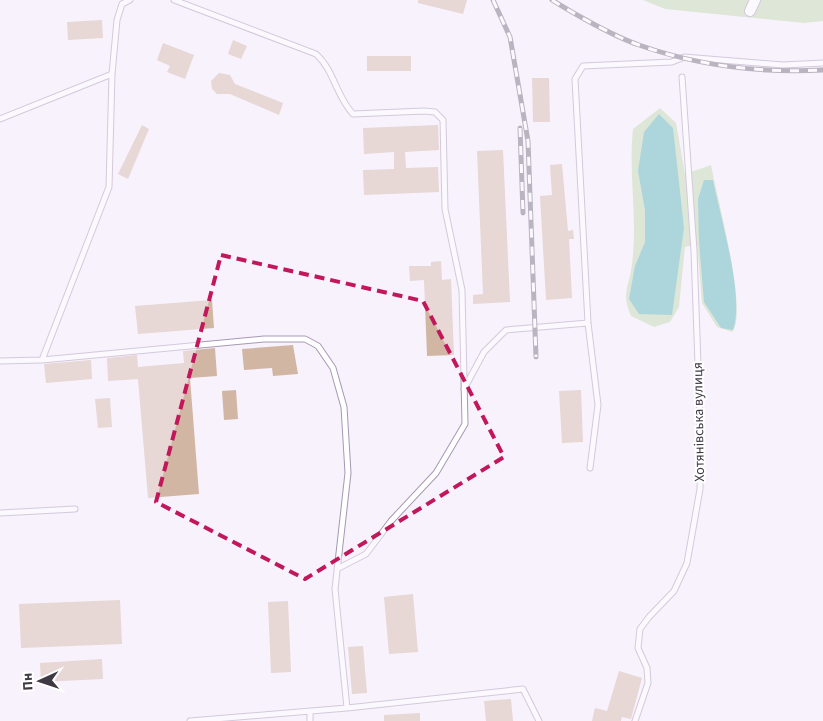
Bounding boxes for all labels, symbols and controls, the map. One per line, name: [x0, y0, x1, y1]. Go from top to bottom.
street label: Хотянівська вулиця: [688, 362, 710, 482]
north arrow: [15, 656, 65, 706]
text: Пн: [18, 672, 38, 691]

